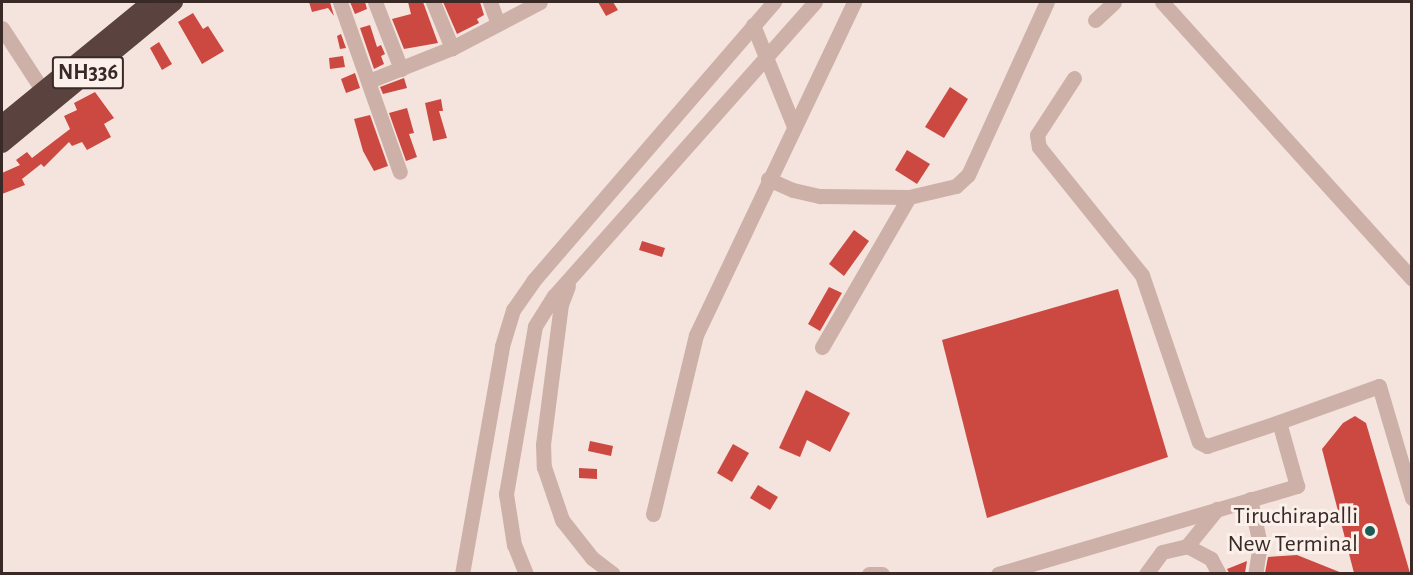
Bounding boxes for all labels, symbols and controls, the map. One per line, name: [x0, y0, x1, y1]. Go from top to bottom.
road number: NH336: [50, 54, 125, 92]
place label: Tiruchirapalli New Terminal: [1227, 503, 1358, 559]
marker: Tiruchirapalli New Terminal: [1363, 524, 1377, 538]

